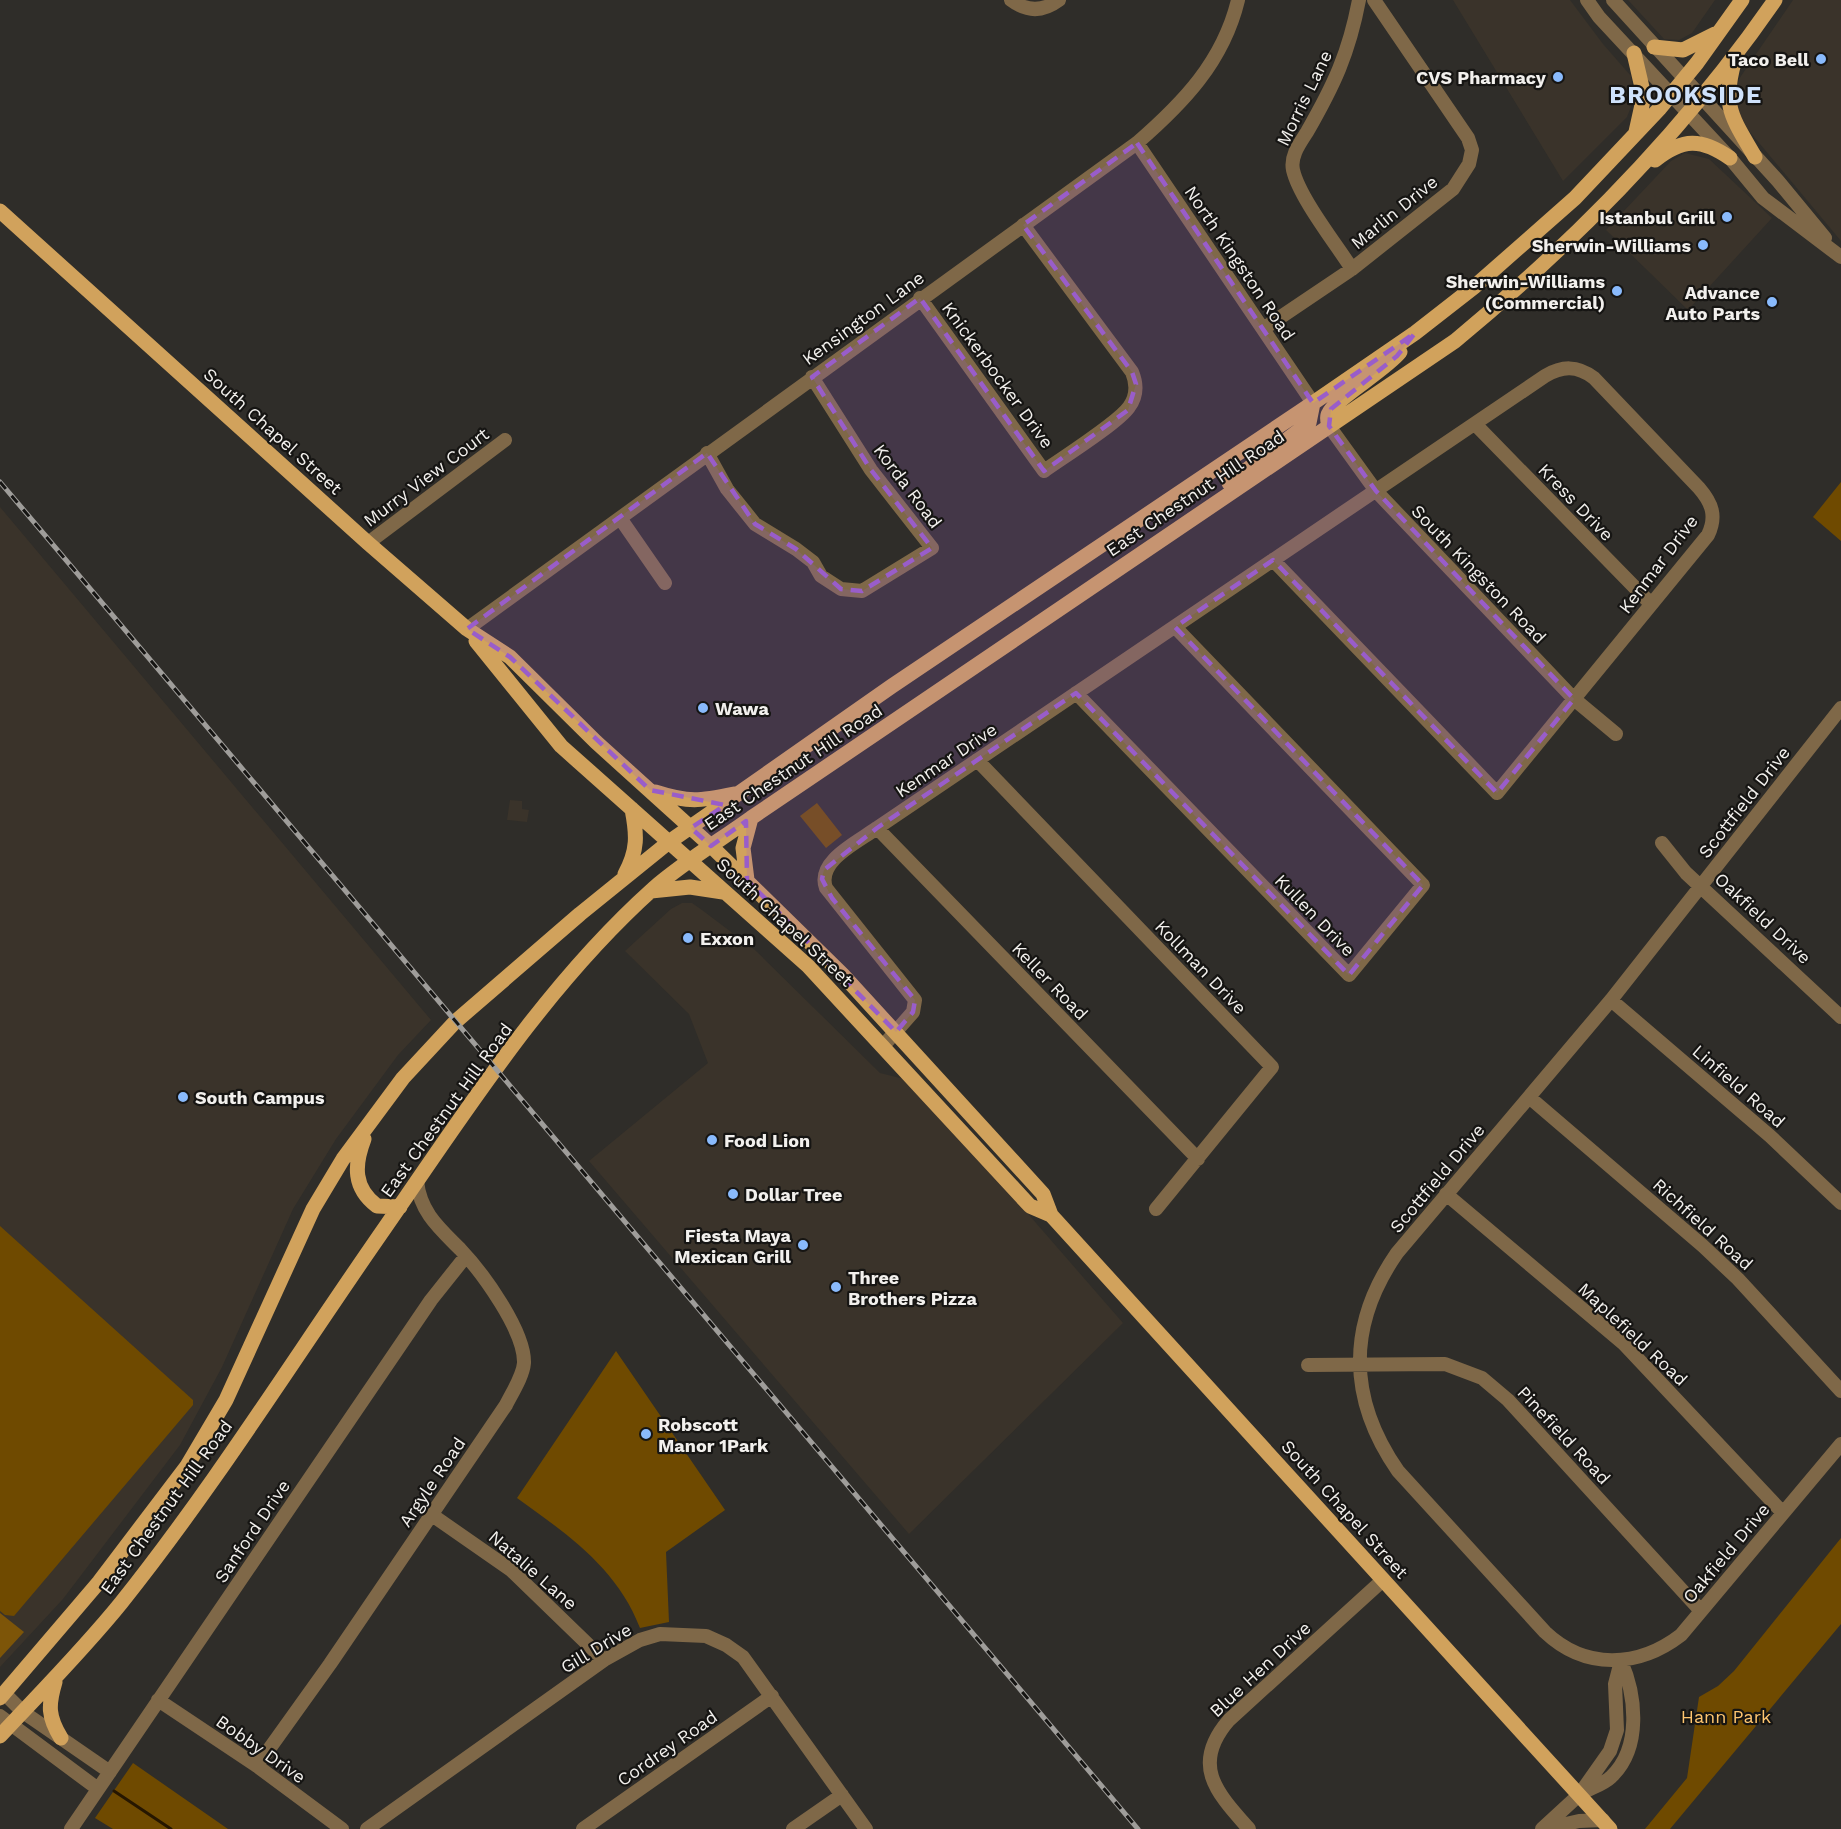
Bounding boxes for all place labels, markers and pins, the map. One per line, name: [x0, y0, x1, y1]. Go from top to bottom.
place label: Taco Bell: [1728, 49, 1809, 70]
marker: Taco Bell: [1814, 52, 1828, 66]
place label: CVS Pharmacy: [1416, 67, 1547, 88]
marker: CVS Pharmacy: [1551, 70, 1565, 84]
place label: Istanbul Grill: [1599, 207, 1715, 228]
marker: Istanbul Grill: [1720, 210, 1734, 224]
place label: Sherwin-Williams: [1532, 235, 1691, 256]
marker: Sherwin-Williams: [1696, 238, 1710, 252]
place label: Sherwin-Williams (Commercial): [1446, 271, 1605, 313]
place label: Advance Auto Parts: [1666, 282, 1760, 324]
marker: Sherwin-Williams (Commercial): [1610, 284, 1624, 298]
marker: Advance Auto Parts: [1765, 295, 1779, 309]
place label: Wawa: [715, 698, 769, 719]
marker: Wawa: [696, 701, 710, 715]
place label: Exxon: [700, 928, 754, 949]
marker: Exxon: [681, 931, 695, 945]
place label: South Campus: [195, 1087, 325, 1108]
marker: South Campus: [176, 1090, 190, 1104]
place label: Food Lion: [724, 1130, 810, 1151]
marker: Food Lion: [705, 1133, 719, 1147]
place label: Dollar Tree: [745, 1184, 842, 1205]
marker: Dollar Tree: [726, 1187, 740, 1201]
place label: Fiesta Maya Mexican Grill: [674, 1225, 792, 1267]
marker: Fiesta Maya Mexican Grill: [796, 1238, 810, 1252]
place label: Three Brothers Pizza: [848, 1267, 977, 1309]
marker: Three Brothers Pizza: [829, 1280, 843, 1294]
place label: Robscott Manor 1Park: [658, 1414, 769, 1456]
marker: Robscott Manor 1Park: [639, 1427, 653, 1441]

